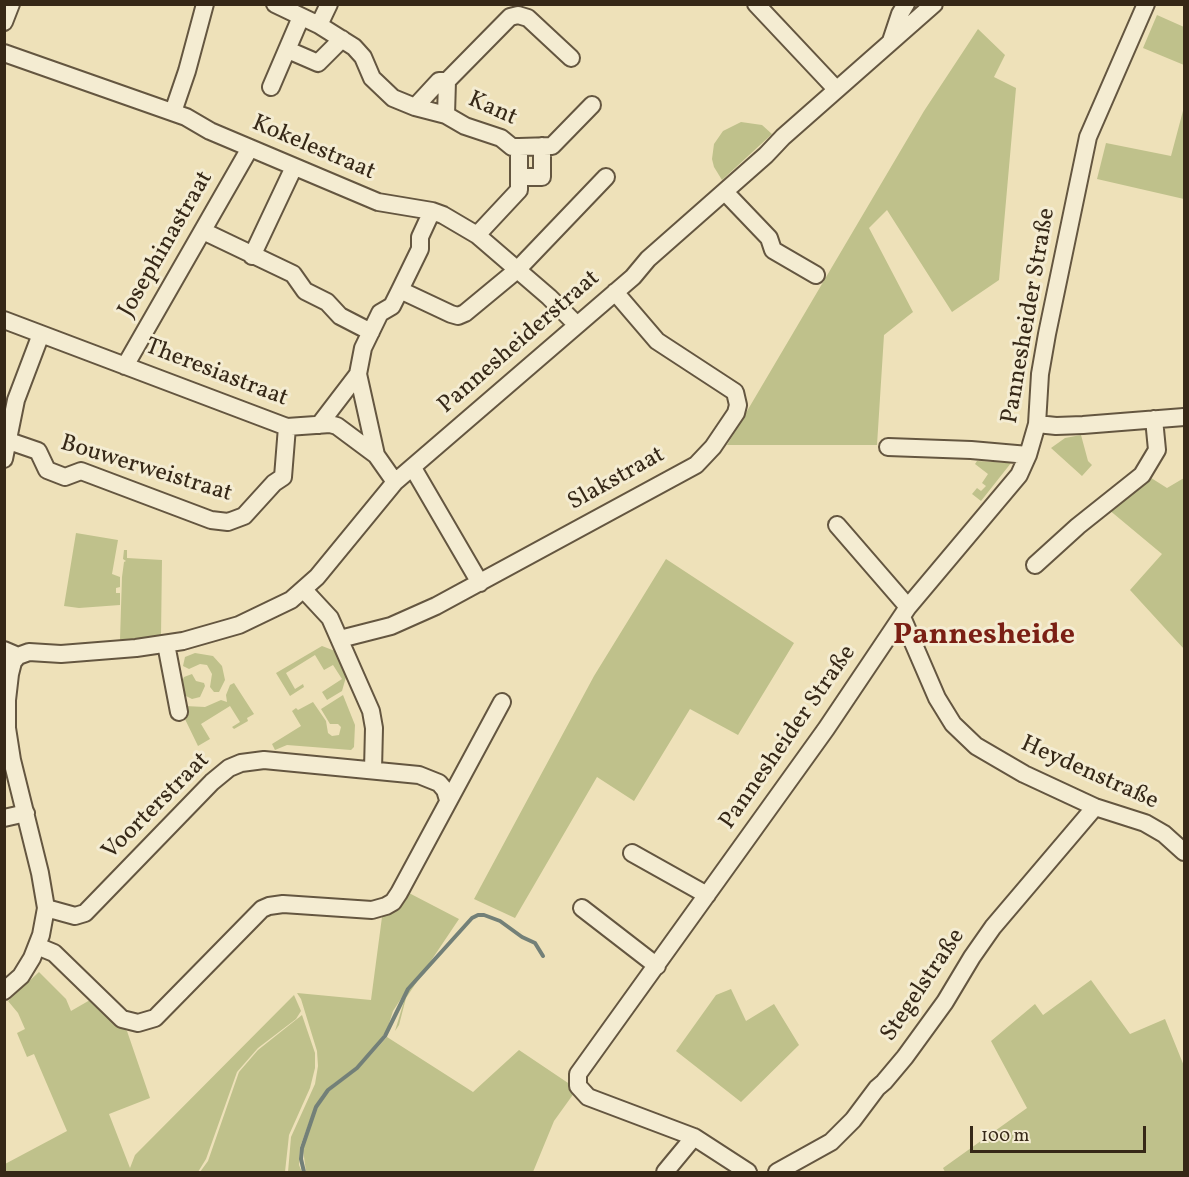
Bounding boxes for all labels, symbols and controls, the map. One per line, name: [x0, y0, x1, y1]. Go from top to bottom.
street label: Kant: [463, 86, 521, 134]
street label: Kokelestraat: [247, 110, 379, 188]
street label: Josephinastraat: [113, 167, 221, 323]
street label: Pannesheider Straße: [997, 206, 1063, 426]
street label: Pannesheiderstraat: [433, 265, 607, 421]
street label: Theresiastraat: [140, 334, 292, 414]
street label: Bouwerweistraat: [57, 430, 235, 510]
street label: Slakstraat: [564, 442, 670, 518]
district label: Pannesheide: [893, 619, 1075, 655]
street label: Pannesheider Straße: [715, 640, 863, 836]
street label: Heydenstraße: [1016, 731, 1162, 817]
street label: Voorterstraat: [97, 747, 217, 867]
street label: Stegelstraße: [876, 924, 972, 1048]
scale bar: [973, 1114, 1148, 1152]
text: 100 m: [981, 1124, 1030, 1149]

